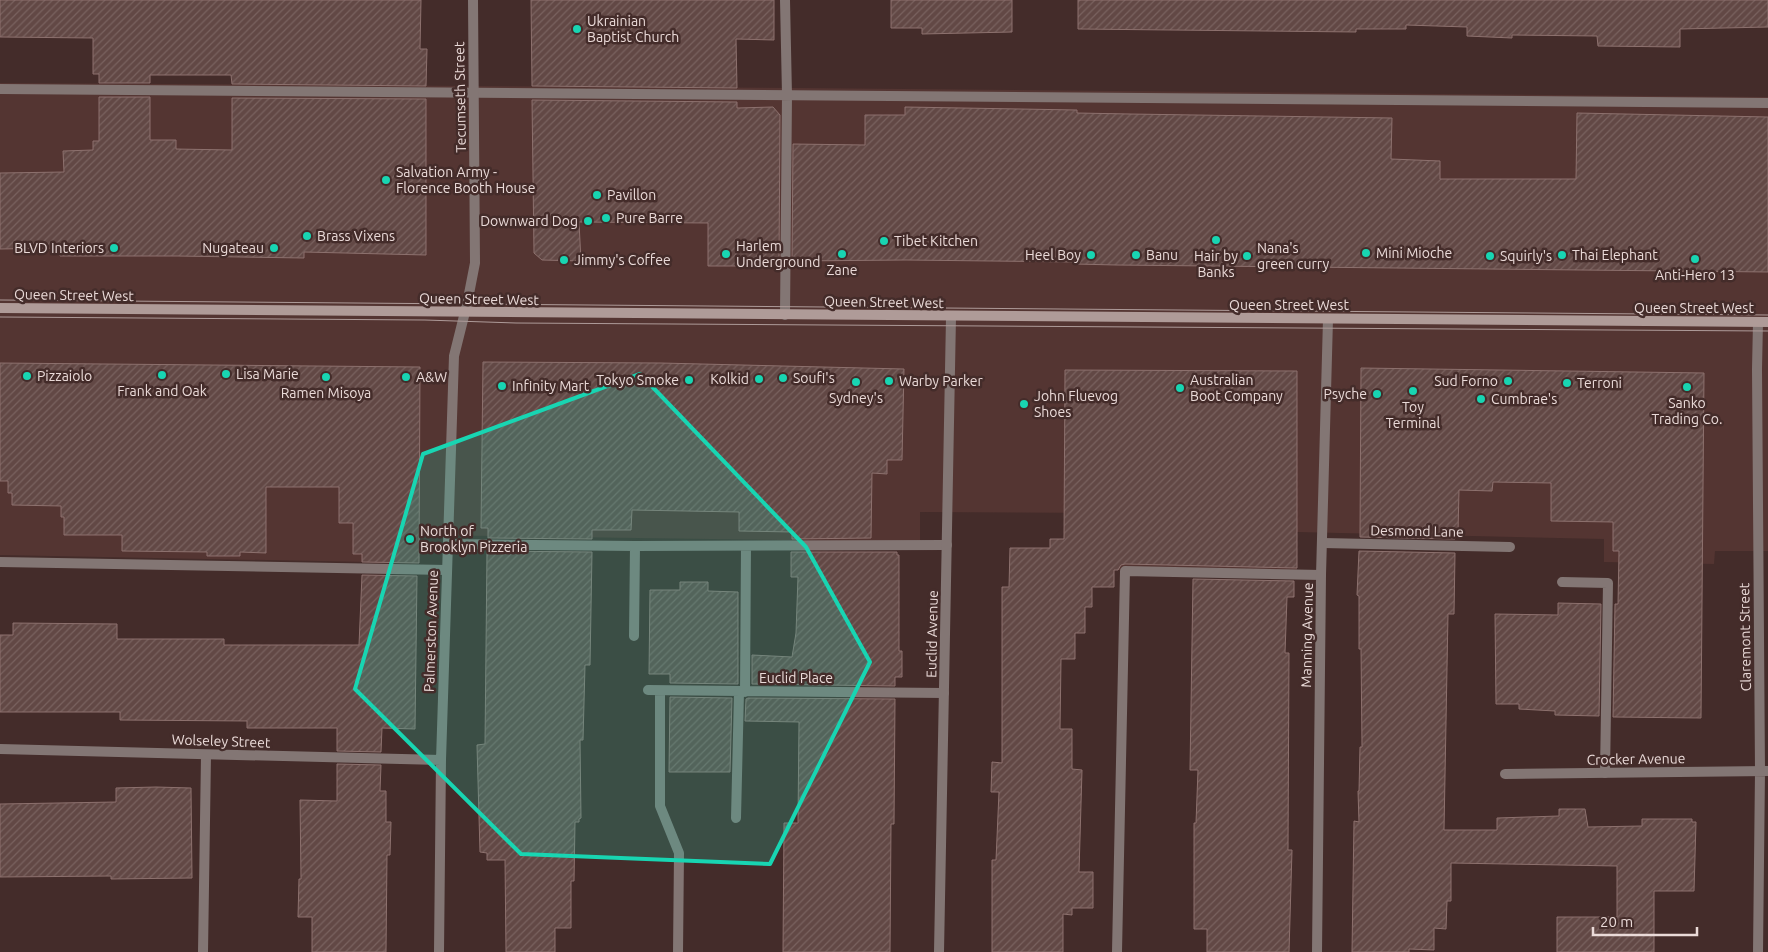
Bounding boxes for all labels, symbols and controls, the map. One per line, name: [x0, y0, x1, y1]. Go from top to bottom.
place label: Ukrainian Baptist Church: [587, 13, 679, 45]
marker: Ukrainian Baptist Church: [571, 23, 583, 35]
street label: Tecumseth Street: [451, 41, 469, 153]
place label: Salvation Army - Florence Booth House: [396, 164, 535, 196]
marker: Salvation Army - Florence Booth House: [380, 174, 392, 186]
place label: Pavillon: [607, 187, 656, 203]
marker: Pavillon: [591, 189, 603, 201]
place label: Pure Barre: [616, 210, 683, 226]
marker: Pure Barre: [600, 212, 612, 224]
place label: Downward Dog: [480, 213, 578, 229]
marker: Downward Dog: [582, 215, 594, 227]
place label: Brass Vixens: [317, 228, 395, 244]
marker: Brass Vixens: [301, 230, 313, 242]
place label: Tibet Kitchen: [894, 233, 978, 249]
marker: Hair by Banks: [1210, 234, 1222, 246]
marker: Tibet Kitchen: [878, 235, 890, 247]
place label: Harlem Underground: [736, 238, 820, 270]
place label: BLVD Interiors: [14, 240, 104, 256]
place label: Nugateau: [202, 240, 264, 256]
place label: Nana's green curry: [1257, 240, 1329, 272]
marker: BLVD Interiors: [108, 242, 120, 254]
marker: Nugateau: [268, 242, 280, 254]
place label: Mini Mioche: [1376, 245, 1452, 261]
place label: Heel Boy: [1025, 247, 1081, 263]
place label: Banu: [1146, 247, 1178, 263]
marker: Mini Mioche: [1360, 247, 1372, 259]
place label: Thai Elephant: [1572, 247, 1658, 263]
marker: Harlem Underground: [720, 248, 732, 260]
marker: Zane: [836, 248, 848, 260]
place label: Hair by Banks: [1194, 248, 1238, 280]
place label: Squirly's: [1500, 248, 1552, 264]
marker: Heel Boy: [1085, 249, 1097, 261]
marker: Banu: [1130, 249, 1142, 261]
marker: Thai Elephant: [1556, 249, 1568, 261]
marker: Nana's green curry: [1241, 250, 1253, 262]
marker: Squirly's: [1484, 250, 1496, 262]
place label: Jimmy's Coffee: [574, 252, 671, 268]
marker: Anti-Hero 13: [1689, 253, 1701, 265]
marker: Jimmy's Coffee: [558, 254, 570, 266]
place label: Zane: [827, 262, 857, 278]
place label: Anti-Hero 13: [1655, 267, 1735, 283]
street label: Queen Street West: [14, 286, 135, 304]
street label: Queen Street West: [419, 290, 540, 308]
street label: Queen Street West: [824, 293, 945, 311]
street label: Queen Street West: [1229, 297, 1349, 313]
street label: Queen Street West: [1634, 300, 1754, 316]
place label: Lisa Marie: [236, 366, 299, 382]
place label: Pizzaiolo: [37, 368, 92, 384]
marker: Lisa Marie: [220, 368, 232, 380]
marker: Frank and Oak: [156, 369, 168, 381]
place label: A&W: [416, 369, 447, 385]
marker: Pizzaiolo: [21, 370, 33, 382]
place label: Soufi's: [793, 370, 835, 386]
marker: Ramen Misoya: [320, 371, 332, 383]
marker: A&W: [400, 371, 412, 383]
place label: Kolkid: [710, 371, 749, 387]
place label: Tokyo Smoke: [596, 372, 679, 388]
marker: Soufi's: [777, 372, 789, 384]
place label: Australian Boot Company: [1190, 372, 1283, 404]
marker: Kolkid: [753, 373, 765, 385]
place label: Warby Parker: [899, 373, 984, 389]
place label: Sud Forno: [1434, 373, 1498, 389]
marker: Tokyo Smoke: [683, 374, 695, 386]
marker: Warby Parker: [883, 375, 895, 387]
marker: Sud Forno: [1502, 375, 1514, 387]
place label: Terroni: [1577, 375, 1622, 391]
marker: Sydney's: [850, 376, 862, 388]
marker: Terroni: [1561, 377, 1573, 389]
place label: Infinity Mart: [512, 378, 590, 394]
marker: Infinity Mart: [496, 380, 508, 392]
marker: Sanko Trading Co.: [1681, 381, 1693, 393]
marker: Australian Boot Company: [1174, 382, 1186, 394]
place label: Frank and Oak: [117, 383, 207, 399]
place label: Ramen Misoya: [281, 385, 371, 401]
marker: Toy Terminal: [1407, 385, 1419, 397]
place label: Psyche: [1324, 386, 1367, 402]
place label: John Fluevog Shoes: [1034, 388, 1118, 420]
marker: Psyche: [1371, 388, 1383, 400]
place label: Sydney's: [829, 390, 883, 406]
place label: Cumbrae's: [1491, 391, 1557, 407]
marker: Cumbrae's: [1475, 393, 1487, 405]
place label: Sanko Trading Co.: [1652, 395, 1722, 427]
marker: John Fluevog Shoes: [1018, 398, 1030, 410]
place label: Toy Terminal: [1386, 399, 1441, 431]
street label: Desmond Lane: [1370, 522, 1464, 540]
place label: North of Brooklyn Pizzeria: [420, 523, 527, 555]
marker: North of Brooklyn Pizzeria: [404, 533, 416, 545]
street label: Palmerston Avenue: [421, 570, 441, 692]
street label: Manning Avenue: [1298, 582, 1316, 688]
street label: Claremont Street: [1736, 582, 1754, 691]
street label: Euclid Avenue: [923, 590, 941, 678]
street label: Euclid Place: [759, 670, 833, 686]
street label: Wolseley Street: [171, 731, 271, 751]
street label: Crocker Avenue: [1586, 750, 1686, 768]
scale bar: [1593, 904, 1697, 936]
text: 20 m: [1600, 913, 1633, 930]

